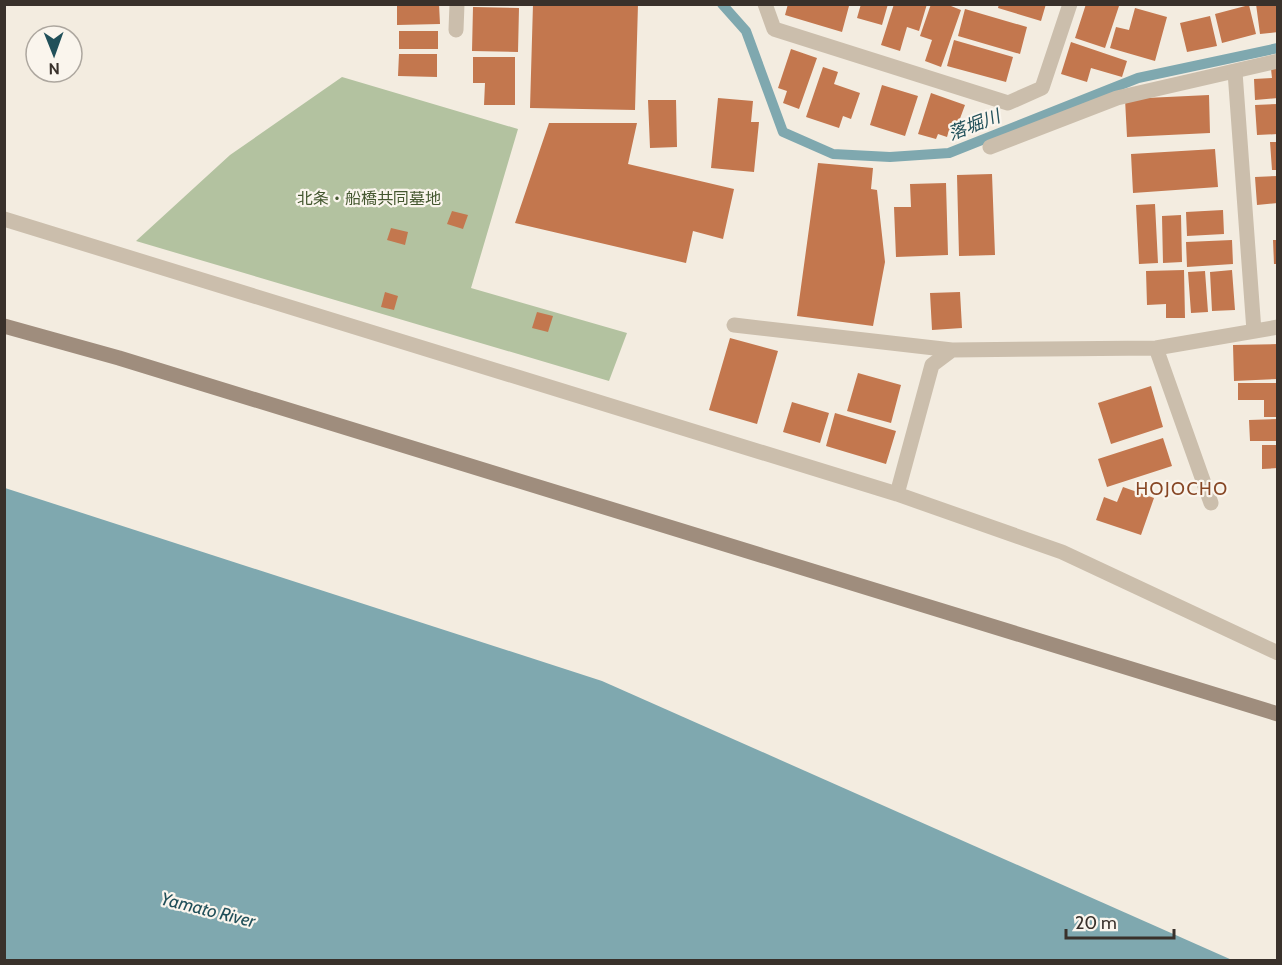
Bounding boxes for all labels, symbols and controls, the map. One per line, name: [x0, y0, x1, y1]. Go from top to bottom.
north arrow: [24, 24, 84, 84]
text: N: [48, 59, 60, 78]
water label: 落堀川: [945, 104, 1005, 145]
park label: 北条・船橋共同墓地: [297, 189, 441, 208]
district label: HOJOCHO: [1135, 478, 1229, 500]
water label: Yamato River: [159, 888, 259, 933]
scale bar: [1066, 902, 1174, 940]
text: 20 m: [1075, 912, 1117, 934]

